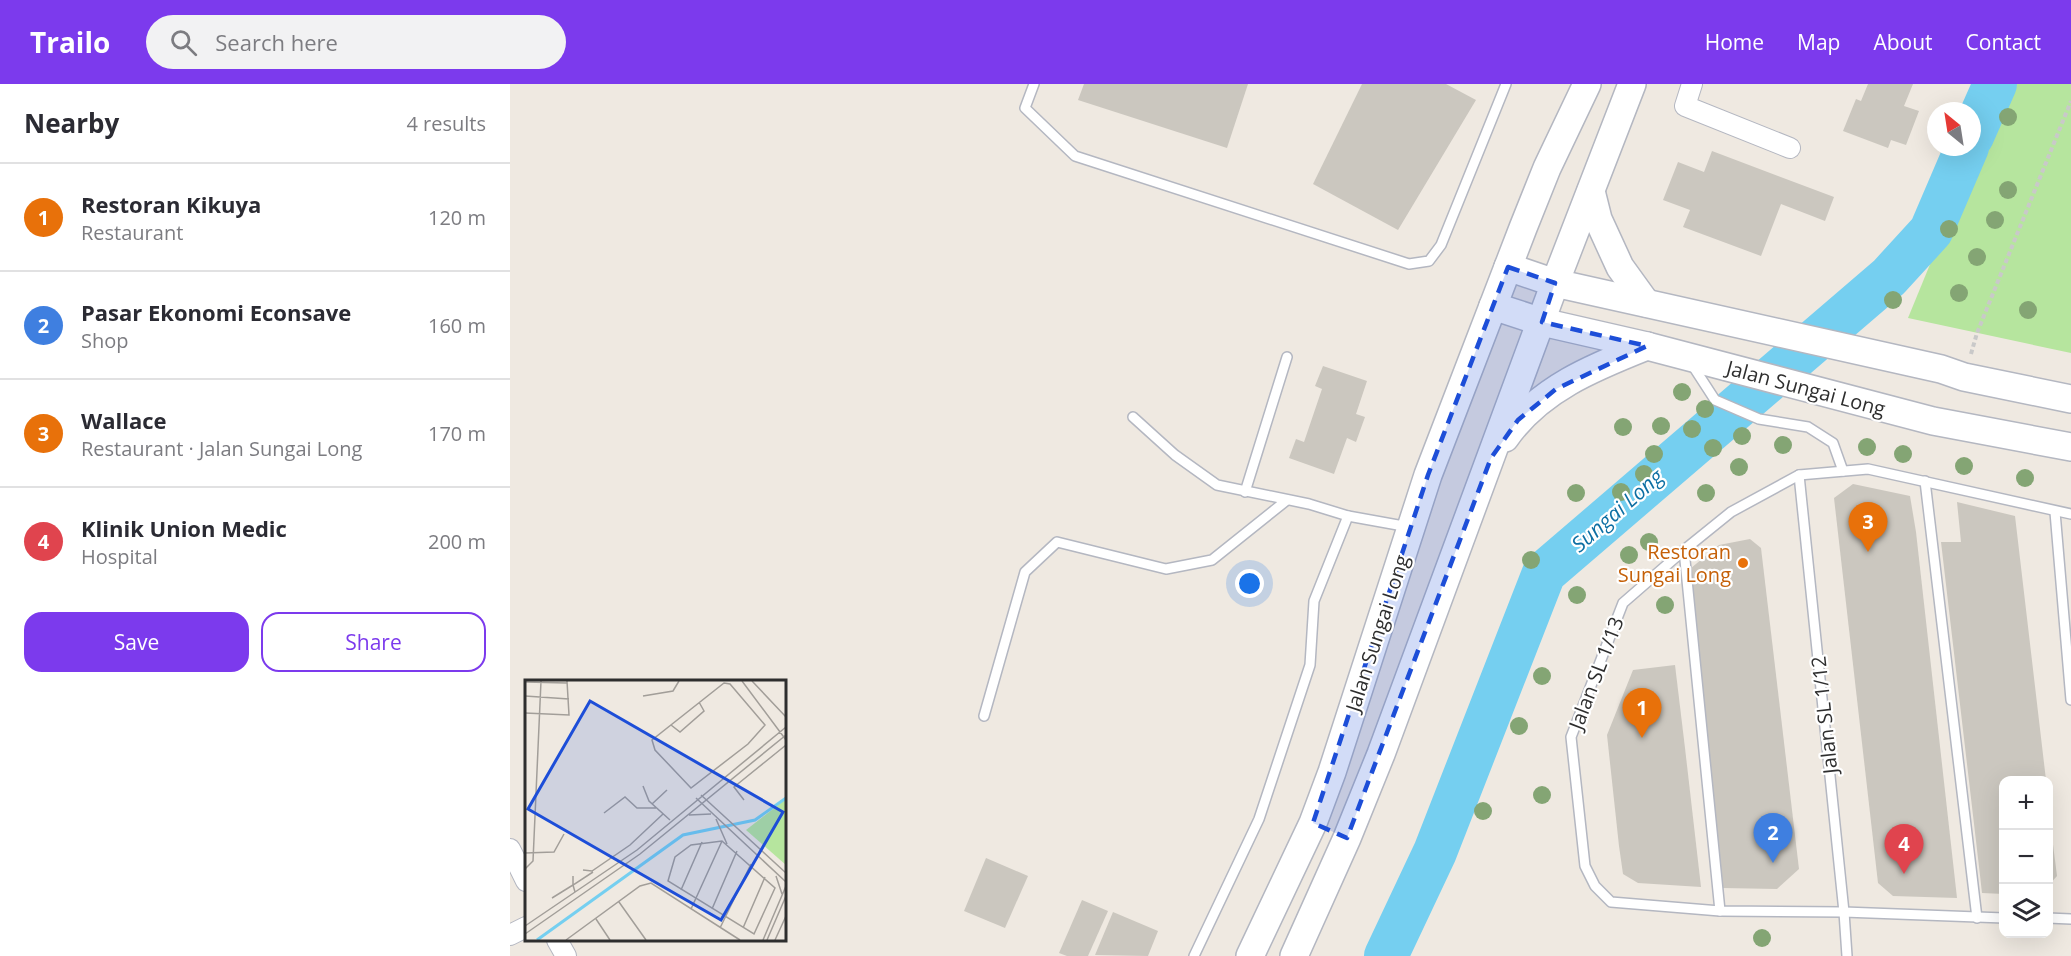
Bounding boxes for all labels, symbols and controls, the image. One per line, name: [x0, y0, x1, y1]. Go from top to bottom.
search box: [146, 15, 566, 69]
text: Trailo: [30, 23, 110, 61]
icon: search: [167, 26, 200, 59]
text: Search here: [215, 27, 338, 57]
text: Home: [1705, 28, 1764, 56]
text: Map: [1797, 28, 1840, 56]
text: About: [1873, 28, 1933, 56]
text: Contact: [1966, 28, 2041, 56]
north arrow: [1927, 102, 1981, 156]
text: Nearby: [24, 105, 119, 141]
text: 4 results: [406, 110, 486, 137]
text: Restoran Kikuya: [81, 189, 261, 219]
text: 1: [38, 204, 49, 231]
text: 120 m: [428, 204, 486, 231]
text: Restaurant: [81, 219, 183, 246]
text: Pasar Ekonomi Econsave: [81, 297, 351, 327]
text: 2: [38, 312, 49, 339]
text: 160 m: [428, 312, 486, 339]
text: Shop: [81, 327, 129, 354]
street label: Jalan Sungai Long: [1722, 353, 1889, 422]
text: Wallace: [81, 405, 167, 435]
text: 3: [38, 420, 49, 447]
text: 170 m: [428, 420, 486, 447]
text: Restaurant · Jalan Sungai Long: [81, 435, 362, 462]
water label: Sungai Long: [1565, 462, 1670, 558]
pin: 3: [1848, 502, 1888, 552]
text: Klinik Union Medic: [81, 513, 287, 543]
text: 4: [38, 528, 49, 555]
text: 200 m: [428, 528, 486, 555]
place label: Restoran Sungai Long: [1618, 538, 1731, 588]
text: Hospital: [81, 543, 158, 570]
street label: Jalan Sungai Long: [1338, 551, 1415, 717]
marker: Restoran Sungai Long: [1736, 556, 1750, 570]
your location: [1235, 569, 1264, 598]
button: Save: [24, 612, 249, 672]
button: Share: [261, 612, 486, 672]
street label: Jalan SL 1/13: [1561, 613, 1630, 735]
street label: Jalan SL 1/12: [1804, 655, 1844, 777]
inset map: [525, 680, 786, 941]
pin: 1: [1622, 688, 1662, 738]
map controls: [1999, 776, 2053, 938]
button: +: [1999, 776, 2053, 830]
pin: 2: [1754, 814, 1792, 863]
pin: 4: [1884, 824, 1924, 874]
button: −: [1999, 830, 2053, 884]
button: layers: [1999, 884, 2053, 938]

